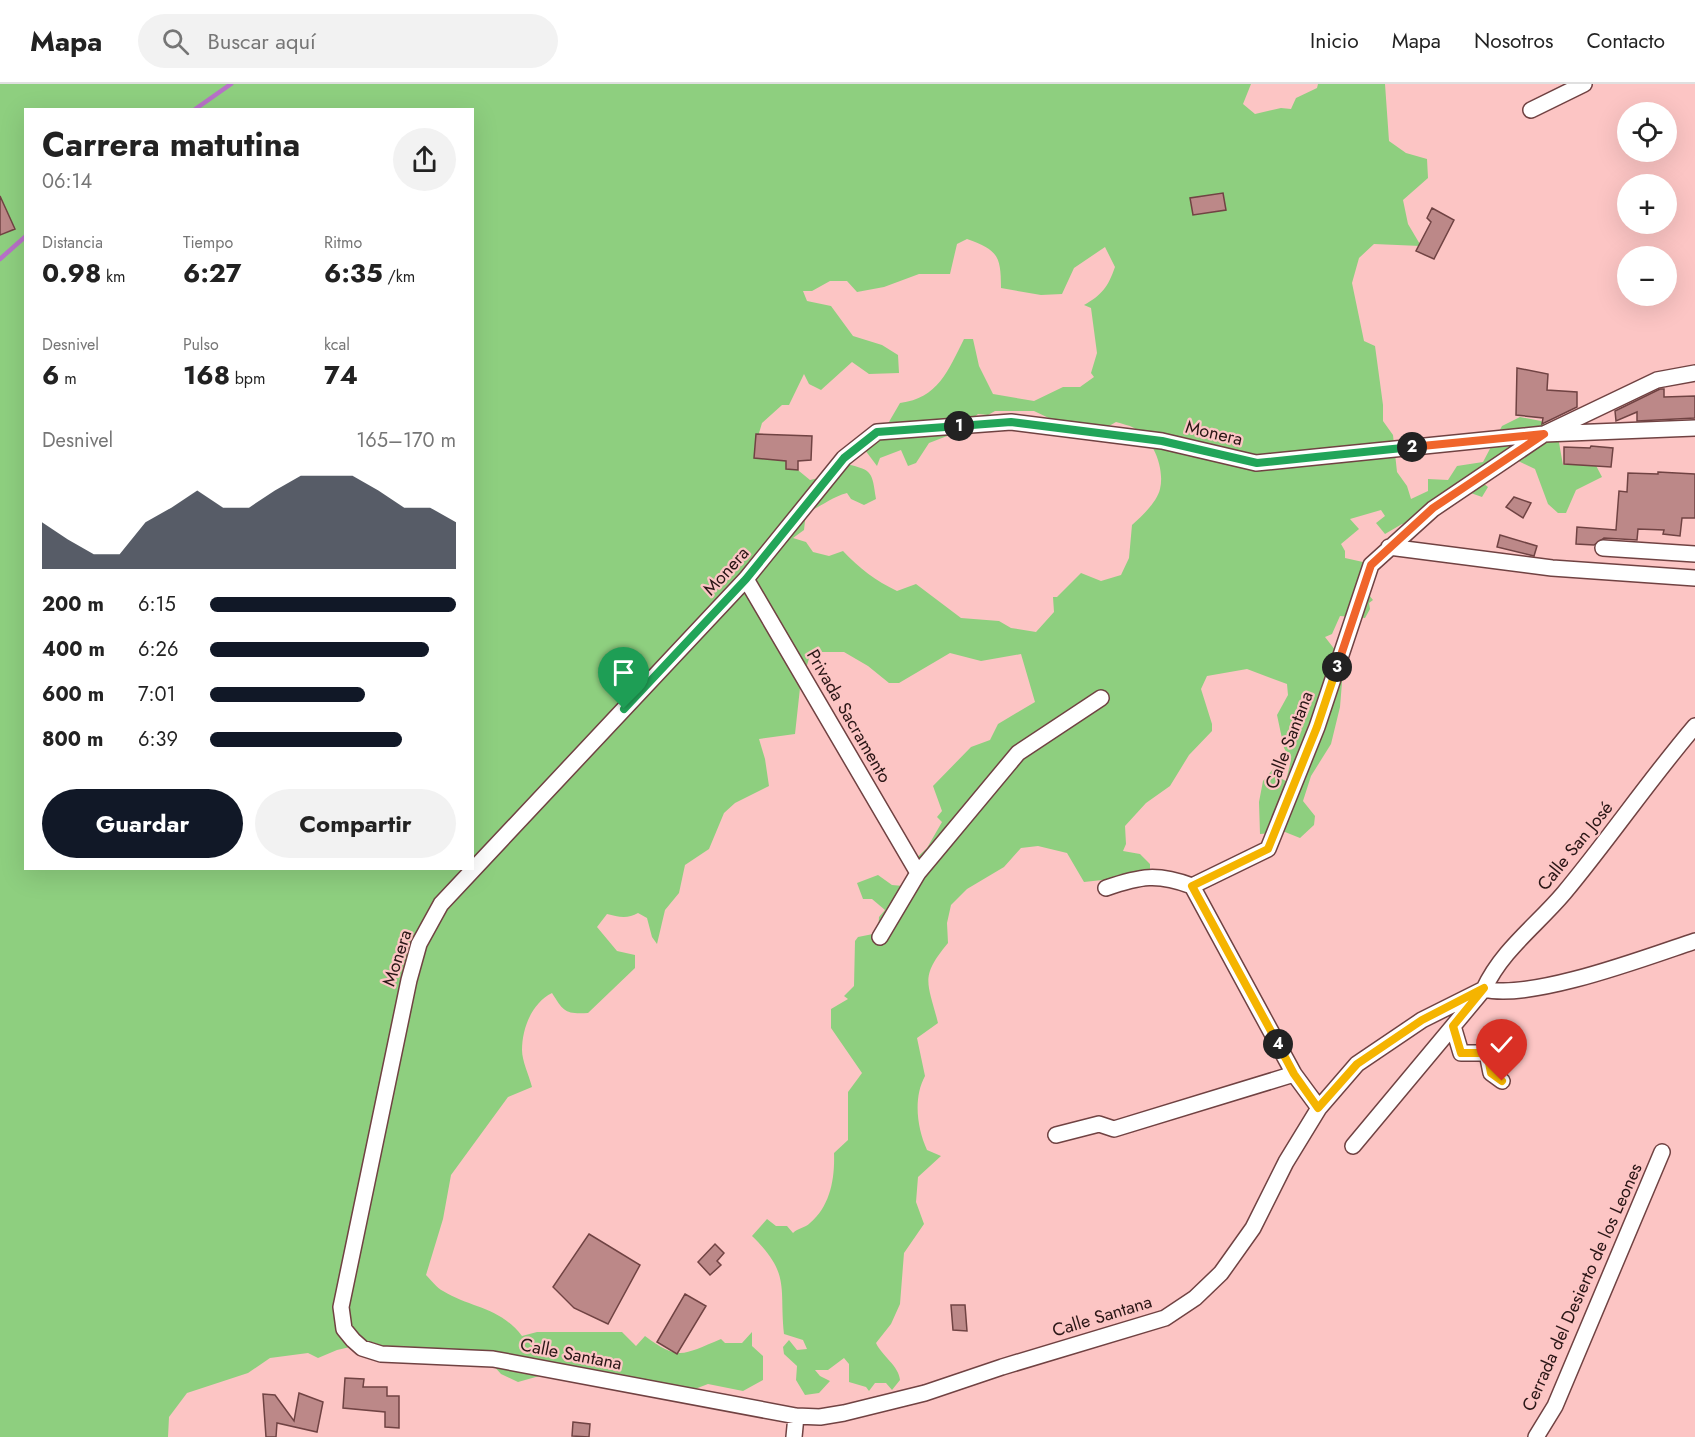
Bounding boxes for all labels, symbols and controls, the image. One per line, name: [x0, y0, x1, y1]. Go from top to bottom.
search box: [138, 14, 558, 68]
text: Mapa: [30, 21, 102, 62]
icon: search: [159, 25, 192, 58]
text: Buscar aquí: [207, 25, 316, 57]
text: Inicio: [1310, 26, 1359, 56]
text: Mapa: [1392, 26, 1441, 56]
text: Nosotros: [1474, 26, 1553, 56]
text: Contacto: [1586, 26, 1665, 56]
map controls: [1617, 102, 1677, 306]
button: locate: [1617, 102, 1677, 162]
text: Carrera matutina: [42, 121, 300, 168]
button: share: [393, 128, 456, 191]
text: 06:14: [42, 167, 92, 196]
button: +: [1617, 174, 1677, 234]
text: Distancia: [42, 231, 103, 254]
text: Tiempo: [183, 231, 233, 254]
text: Ritmo: [324, 231, 362, 254]
button: −: [1617, 246, 1677, 306]
text: 0.98: [42, 254, 101, 292]
text: 6:27: [183, 254, 242, 292]
text: 6:35: [324, 254, 383, 292]
text: km: [101, 265, 126, 288]
text: /km: [383, 265, 415, 288]
text: Desnivel: [42, 333, 99, 356]
text: Pulso: [183, 333, 219, 356]
text: kcal: [324, 333, 350, 356]
text: 6: [42, 356, 59, 394]
text: 168: [183, 356, 230, 394]
text: 74: [324, 356, 358, 394]
text: m: [59, 367, 77, 390]
text: bpm: [230, 367, 265, 390]
pin: 1: [944, 411, 974, 441]
text: 1: [955, 414, 963, 437]
street label: Monera: [1183, 414, 1245, 452]
text: Desnivel: [42, 426, 113, 455]
text: 165–170 m: [356, 426, 456, 455]
pin: 2: [1397, 432, 1427, 462]
text: 2: [1407, 435, 1417, 458]
street label: Monera: [697, 541, 755, 601]
text: 200 m: [42, 590, 104, 619]
text: 6:15: [138, 590, 176, 619]
text: 400 m: [42, 635, 105, 664]
text: 6:26: [138, 635, 178, 664]
street label: Privada Sacramento: [800, 644, 898, 788]
pin: [598, 647, 649, 709]
pin: 3: [1322, 652, 1352, 682]
text: 3: [1332, 655, 1342, 678]
icon: arrive: [607, 656, 640, 689]
text: 600 m: [42, 680, 104, 709]
text: 7:01: [138, 680, 176, 709]
street label: Calle Santana: [1258, 687, 1320, 793]
text: 800 m: [42, 725, 103, 754]
text: 6:39: [138, 725, 178, 754]
button: Guardar: [42, 789, 243, 858]
button: Compartir: [255, 789, 456, 858]
street label: Calle San José: [1531, 796, 1619, 896]
street label: Monera: [376, 926, 418, 990]
pin: [1476, 1019, 1527, 1081]
icon: check: [1485, 1028, 1518, 1061]
pin: 4: [1263, 1029, 1293, 1059]
text: 4: [1272, 1032, 1284, 1055]
street label: Cerrada del Desierto de los Leones: [1515, 1159, 1649, 1415]
street label: Calle Santana: [1049, 1289, 1155, 1343]
street label: Calle Santana: [518, 1331, 624, 1377]

